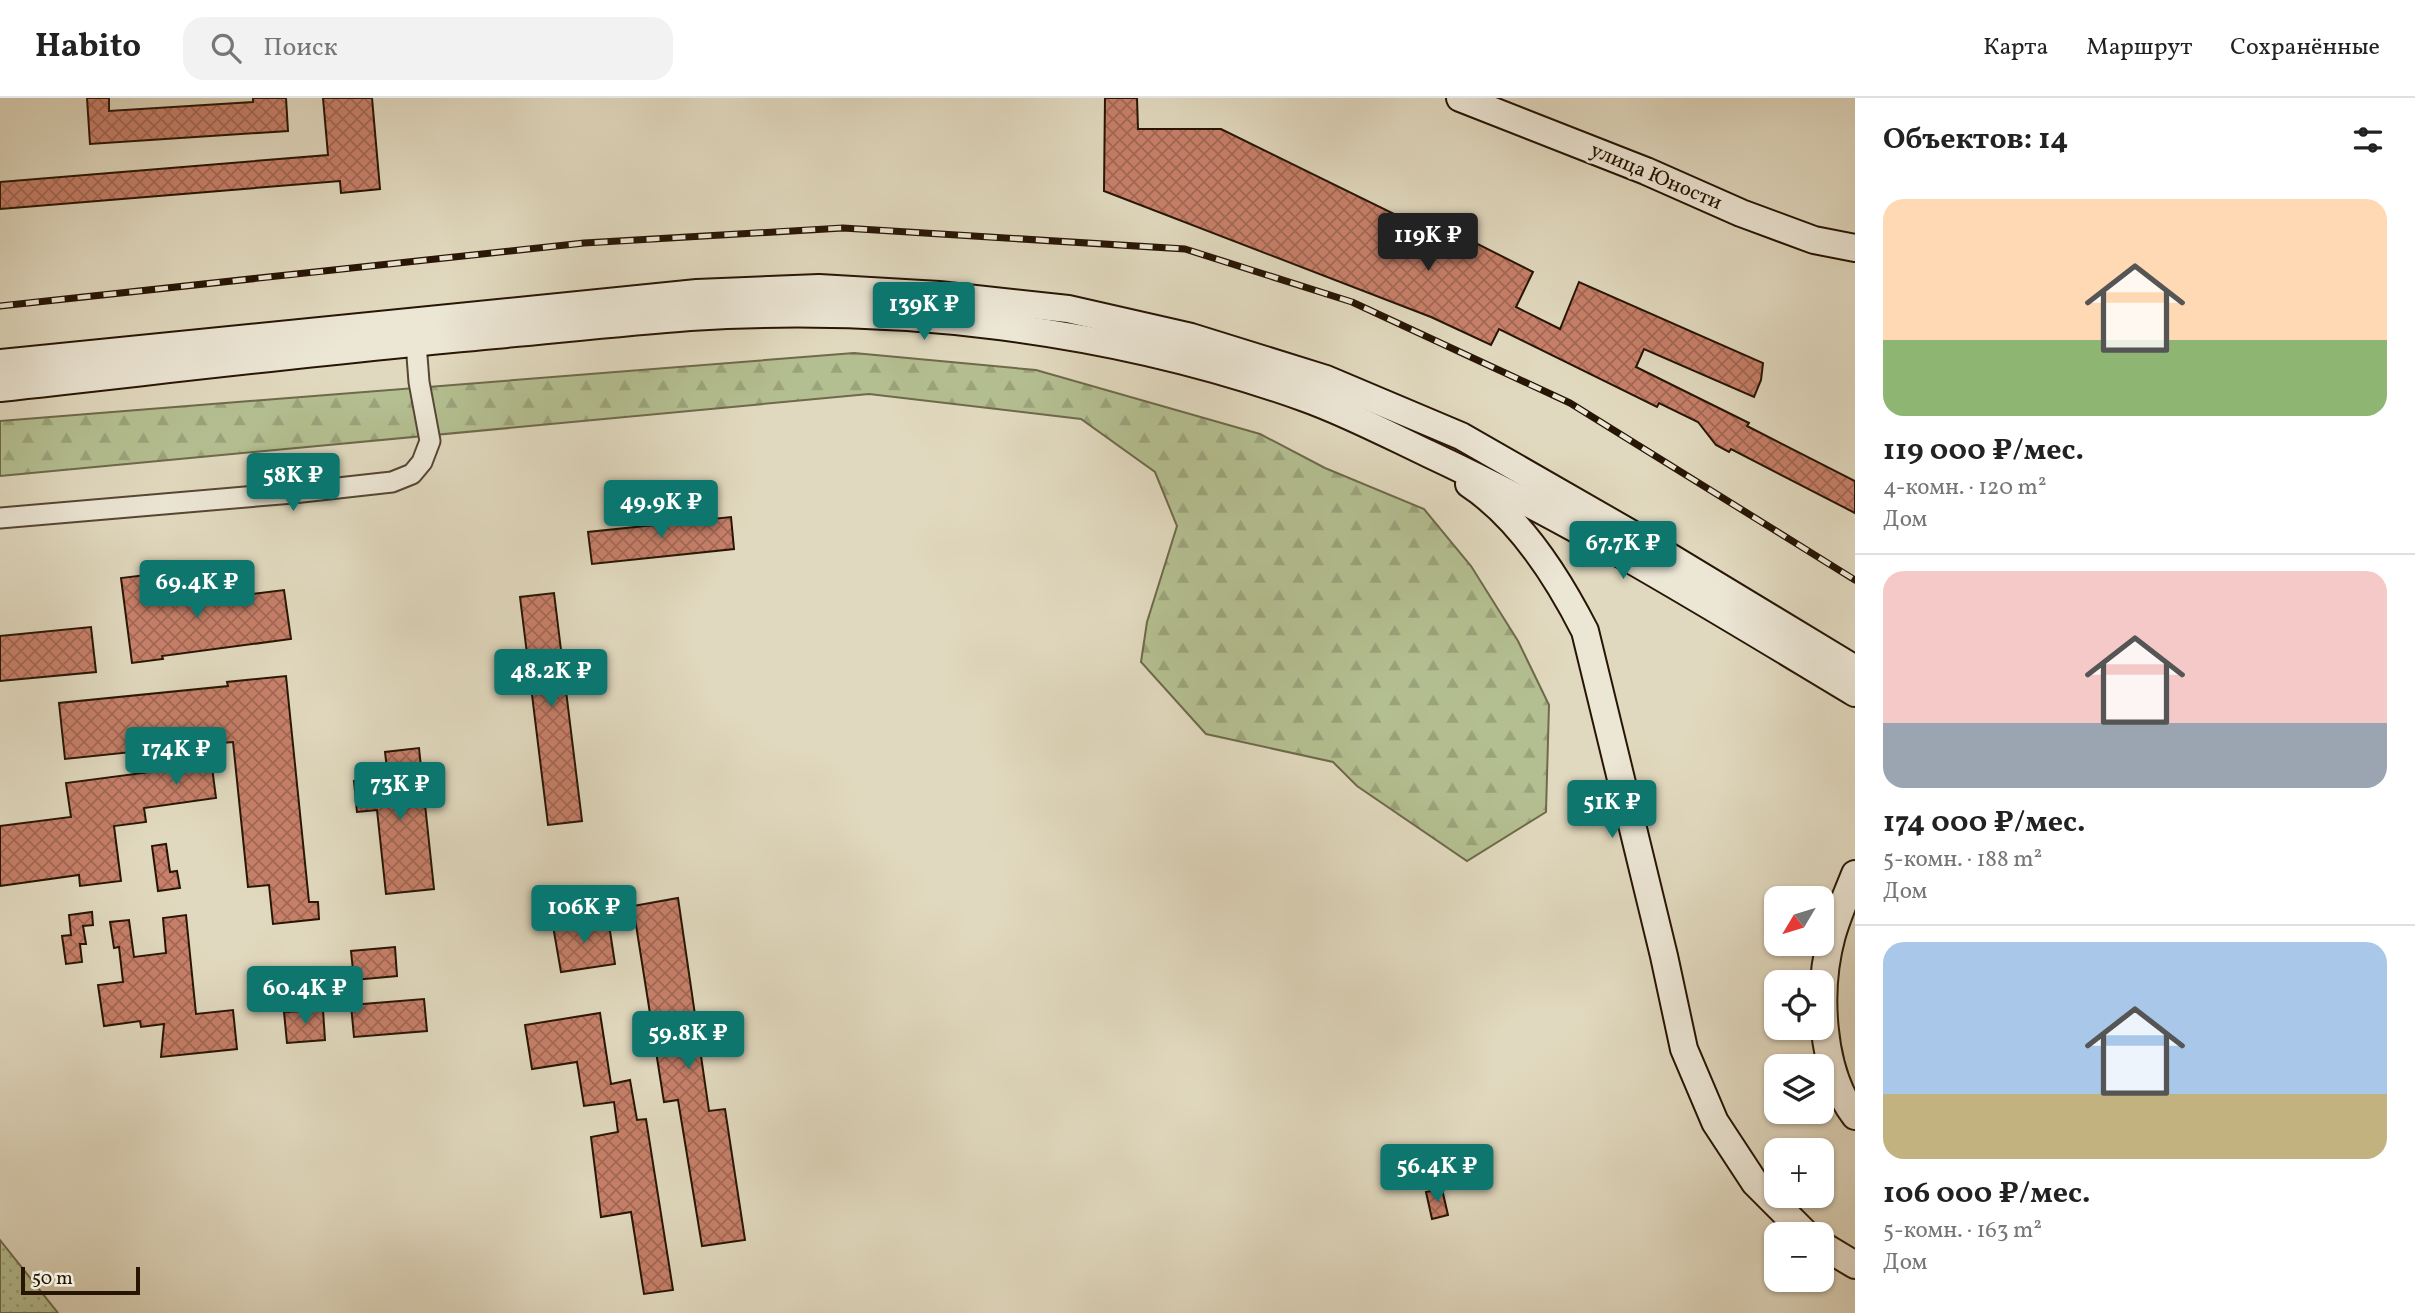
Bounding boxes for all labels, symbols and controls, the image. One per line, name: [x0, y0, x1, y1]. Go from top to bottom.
search box: [183, 17, 673, 80]
text: Habito: [35, 25, 141, 71]
icon: search: [207, 29, 245, 67]
text: Поиск: [263, 30, 338, 66]
text: Карта: [1983, 31, 2048, 65]
text: Маршрут: [2086, 31, 2192, 65]
text: Сохранённые: [2230, 31, 2380, 65]
text: Объектов: 14: [1883, 119, 2068, 161]
icon: filters: [2349, 121, 2387, 159]
street label: улица Юности: [1586, 136, 1727, 218]
pin: 119K ₽: [1371, 214, 1485, 273]
text: 119K ₽: [1394, 220, 1462, 252]
icon: home: [2072, 245, 2198, 371]
pin: 139K ₽: [867, 282, 981, 342]
text: 139K ₽: [889, 289, 959, 321]
text: 119 000 ₽/мес.: [1883, 430, 2084, 472]
pin: 58K ₽: [244, 454, 342, 513]
text: 58K ₽: [263, 460, 323, 492]
text: 4-комн. · 120 m²: [1883, 472, 2046, 504]
pin: 49.9K ₽: [596, 480, 726, 540]
text: 49.9K ₽: [620, 487, 702, 519]
text: Дом: [1883, 504, 1927, 536]
pin: 67.7K ₽: [1558, 522, 1688, 581]
text: 67.7K ₽: [1585, 528, 1661, 560]
pin: 69.4K ₽: [132, 560, 262, 620]
text: 69.4K ₽: [156, 567, 238, 599]
icon: home: [2072, 617, 2198, 743]
pin: 48.2K ₽: [486, 650, 616, 709]
text: 48.2K ₽: [510, 656, 592, 688]
pin: 174K ₽: [119, 728, 233, 787]
text: 174K ₽: [141, 734, 211, 766]
pin: 73K ₽: [351, 762, 449, 822]
text: 73K ₽: [370, 769, 430, 801]
pin: 51K ₽: [1563, 780, 1661, 840]
text: 51K ₽: [1583, 787, 1641, 819]
text: 174 000 ₽/мес.: [1883, 802, 2086, 844]
text: 5-комн. · 188 m²: [1883, 844, 2042, 876]
text: Дом: [1883, 876, 1927, 908]
pin: 106K ₽: [527, 886, 641, 945]
north arrow: [1764, 886, 1834, 956]
map controls: [1764, 886, 1834, 1292]
text: 106K ₽: [547, 892, 621, 924]
pin: 60.4K ₽: [240, 967, 370, 1026]
button: locate: [1764, 970, 1834, 1040]
text: 60.4K ₽: [263, 973, 347, 1005]
icon: home: [2072, 988, 2198, 1114]
pin: 59.8K ₽: [623, 1012, 753, 1071]
text: 59.8K ₽: [648, 1018, 728, 1050]
button: layers: [1764, 1054, 1834, 1124]
button: +: [1764, 1138, 1834, 1208]
pin: 56.4K ₽: [1372, 1144, 1502, 1204]
text: 56.4K ₽: [1396, 1151, 1478, 1183]
text: 106 000 ₽/мес.: [1883, 1173, 2091, 1215]
text: 5-комн. · 163 m²: [1883, 1215, 2042, 1247]
button: −: [1764, 1222, 1834, 1292]
text: Дом: [1883, 1247, 1927, 1279]
scale bar: [21, 1264, 140, 1296]
text: 50 m: [32, 1266, 73, 1292]

